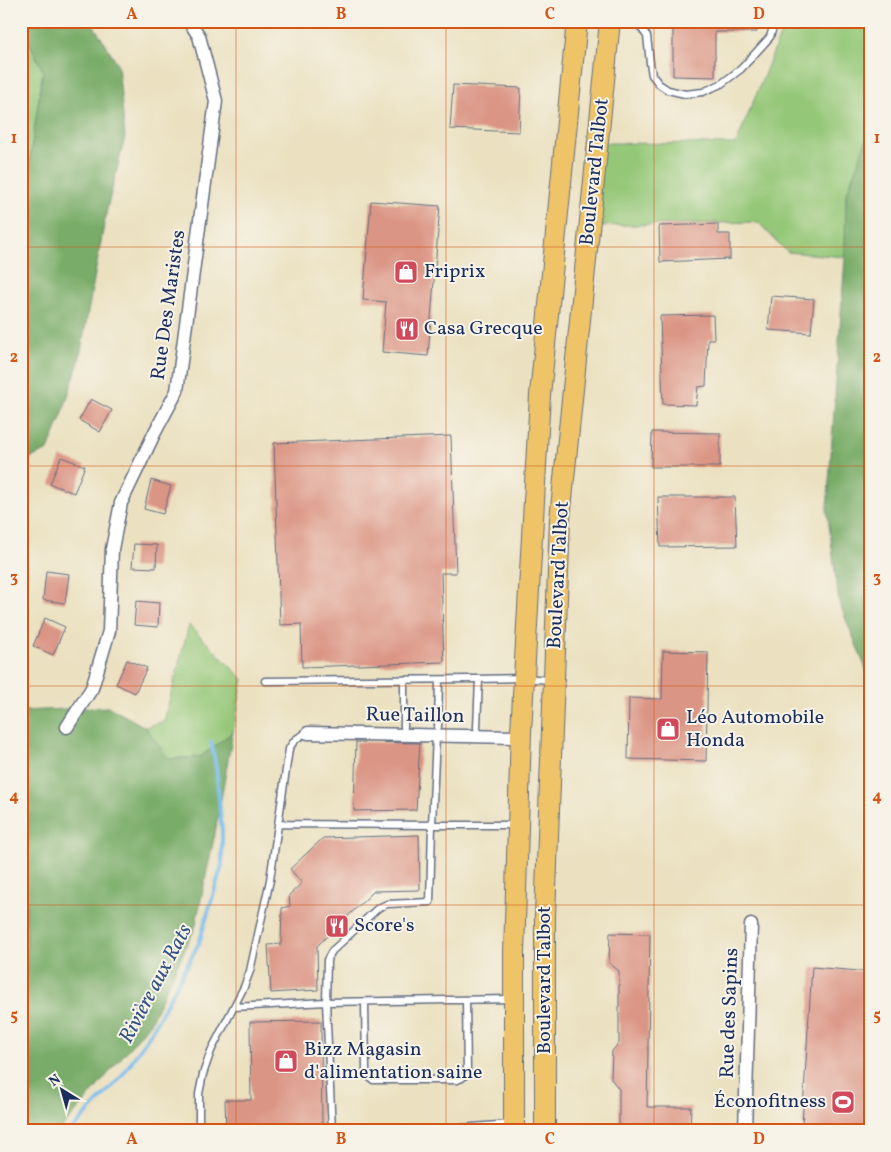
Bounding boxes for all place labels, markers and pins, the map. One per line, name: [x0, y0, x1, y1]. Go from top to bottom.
place label: Friprix: [424, 258, 485, 286]
shop icon: Friprix: [393, 259, 419, 285]
place label: Casa Grecque: [424, 315, 543, 343]
restaurant icon: Casa Grecque: [394, 316, 420, 342]
place label: Léo Automobile Honda: [686, 704, 824, 755]
shop icon: Léo Automobile Honda: [655, 716, 681, 742]
place label: Score's: [354, 912, 415, 940]
restaurant icon: Score's: [324, 913, 350, 939]
place label: Bizz Magasin d'alimentation saine: [304, 1036, 483, 1087]
shop icon: Bizz Magasin d'alimentation saine: [273, 1048, 299, 1074]
place label: Éconofitness: [714, 1088, 826, 1116]
sports icon: Éconofitness: [830, 1089, 856, 1115]

